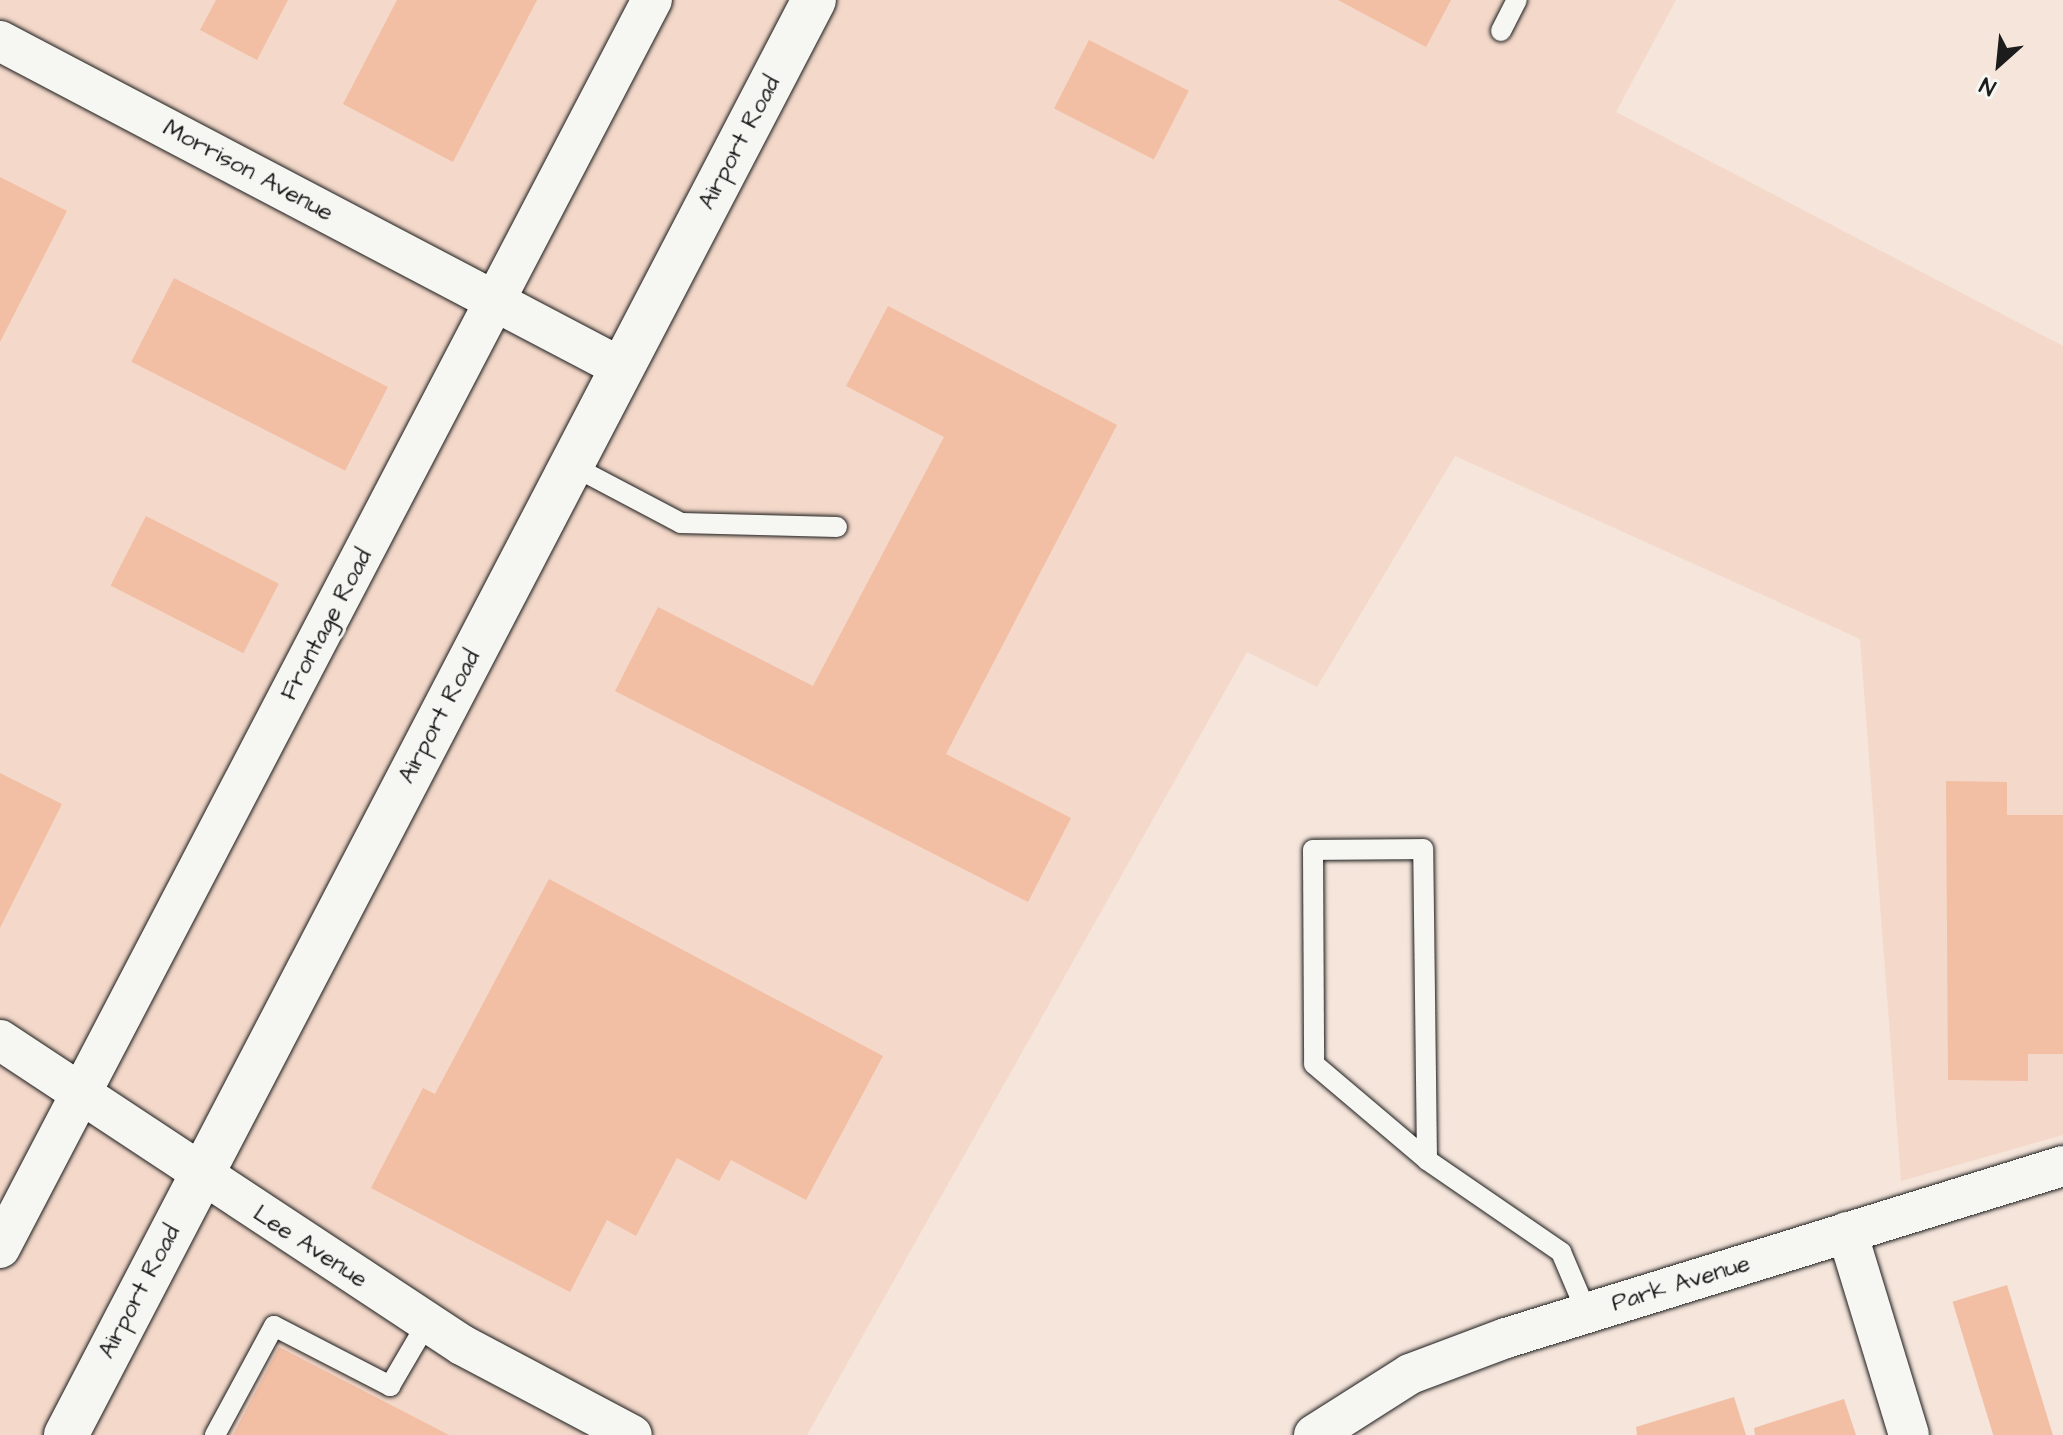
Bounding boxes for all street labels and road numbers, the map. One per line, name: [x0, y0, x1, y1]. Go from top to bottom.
street label: Airport Road: [693, 71, 787, 215]
street label: Morrison Avenue: [158, 114, 338, 228]
street label: Frontage Road: [275, 544, 379, 706]
street label: Airport Road: [393, 645, 487, 789]
street label: Lee Avenue: [248, 1199, 372, 1295]
street label: Airport Road: [93, 1220, 187, 1364]
street label: Park Avenue: [1608, 1249, 1754, 1319]

